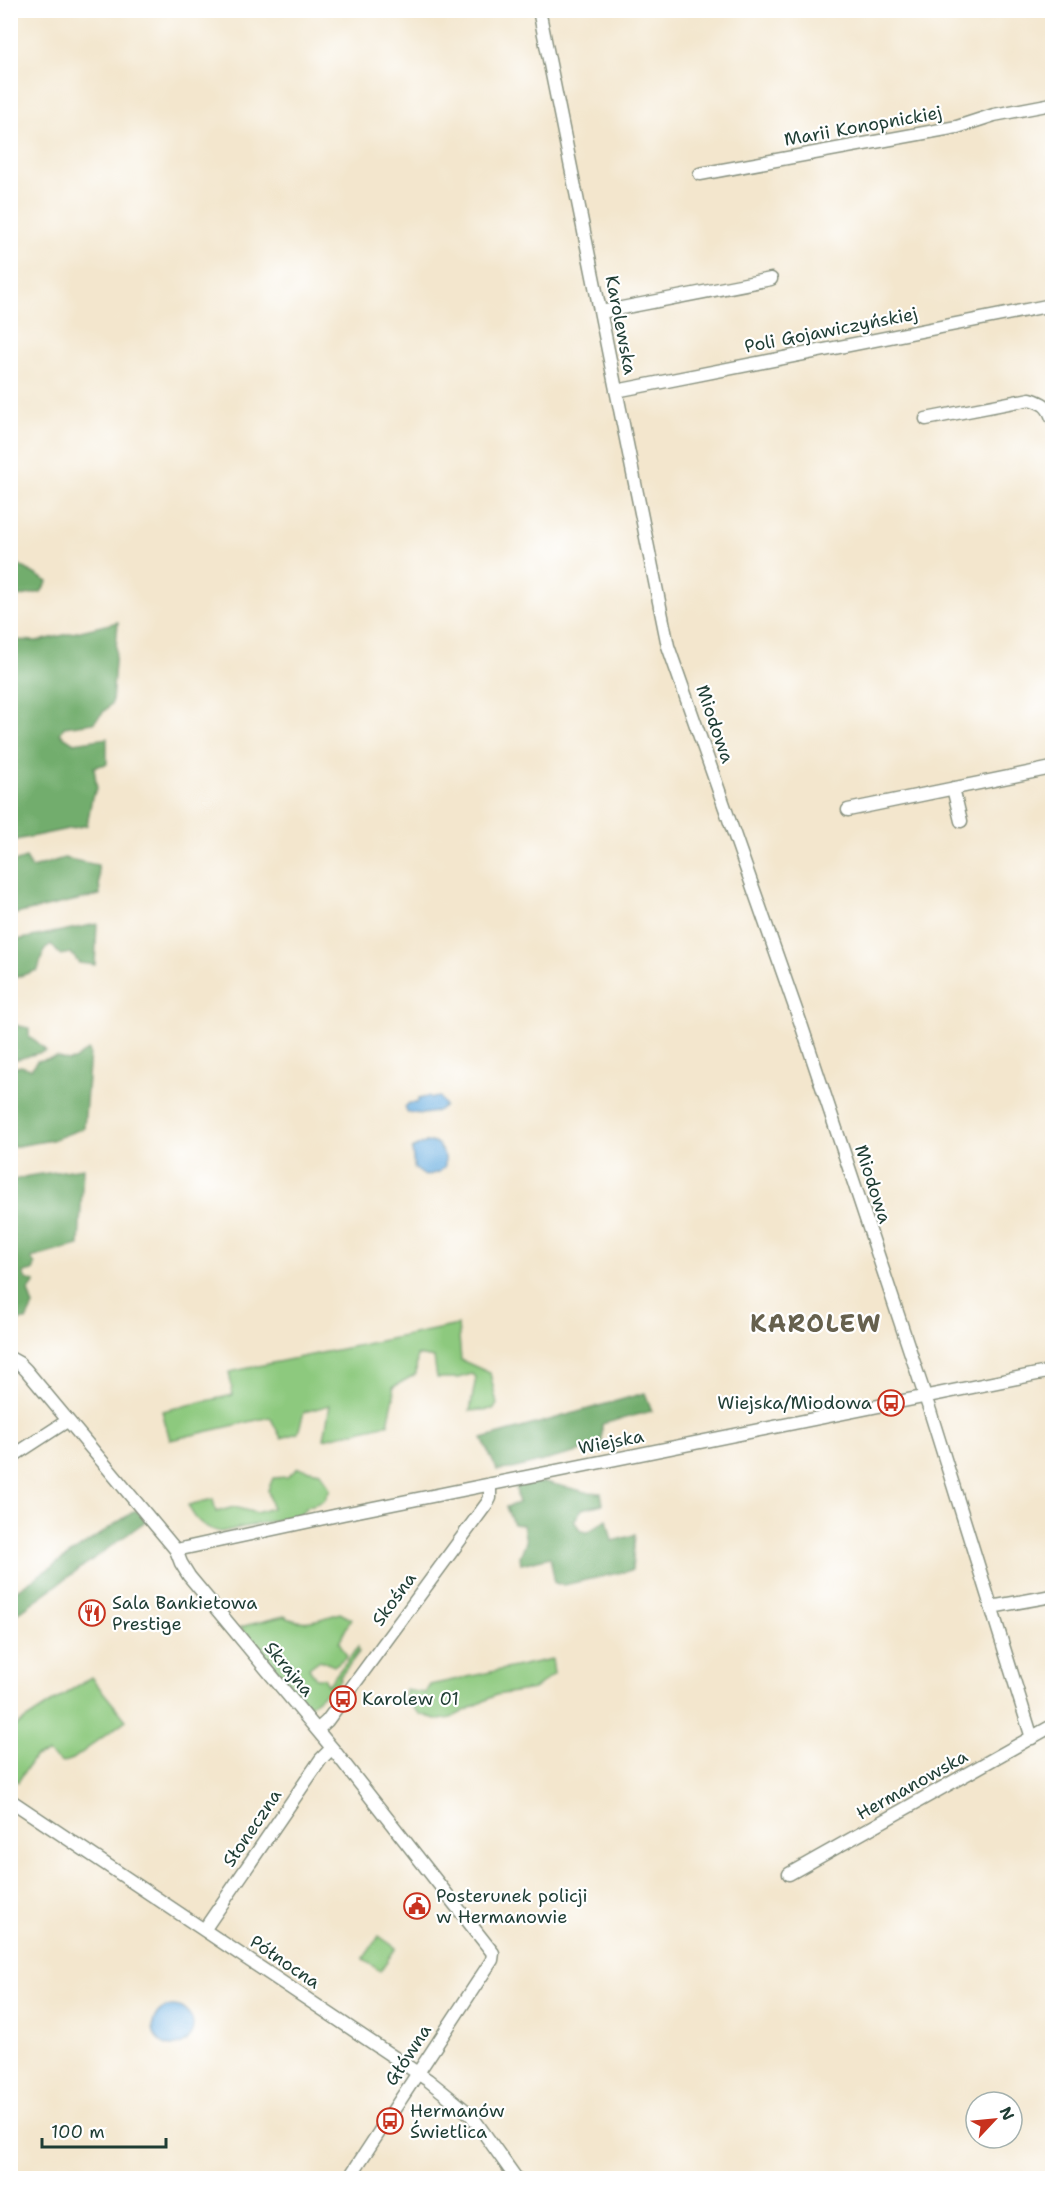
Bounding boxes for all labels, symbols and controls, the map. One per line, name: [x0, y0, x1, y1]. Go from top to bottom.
street label: Marii Konopnickiej: [782, 100, 944, 152]
street label: Karolewska: [600, 273, 642, 377]
street label: Poli Gojawiczyńskiej: [742, 301, 920, 359]
street label: Miodowa: [690, 682, 740, 766]
street label: Miodowa: [849, 1142, 897, 1226]
district label: KAROLEW: [750, 1308, 882, 1340]
bus stop icon: Wiejska/Miodowa: [876, 1388, 906, 1418]
place label: Wiejska/Miodowa: [717, 1391, 872, 1415]
street label: Wiejska: [576, 1424, 646, 1460]
street label: Skośna: [366, 1567, 422, 1631]
place label: Sala Bankietowa Prestige: [112, 1591, 257, 1636]
restaurant icon: Sala Bankietowa Prestige: [77, 1598, 107, 1628]
street label: Skrajna: [259, 1636, 319, 1702]
bus stop icon: Karolew 01: [328, 1684, 358, 1714]
place label: Karolew 01: [362, 1687, 459, 1711]
street label: Hermanowska: [852, 1744, 972, 1826]
street label: Słoneczna: [217, 1784, 287, 1872]
place label: Posterunek policji w Hermanowie: [436, 1884, 588, 1929]
public building icon: Posterunek policji w Hermanowie: [402, 1891, 432, 1921]
street label: Północna: [245, 1930, 325, 1994]
street label: Główna: [379, 2020, 437, 2090]
north arrow: [964, 2090, 1024, 2150]
place label: Hermanów Świetlica: [410, 2099, 505, 2144]
text: N: [995, 2103, 1019, 2124]
bus stop icon: Hermanów Świetlica: [375, 2106, 405, 2136]
scale bar: [42, 2111, 166, 2149]
text: 100 m: [51, 2120, 105, 2144]

